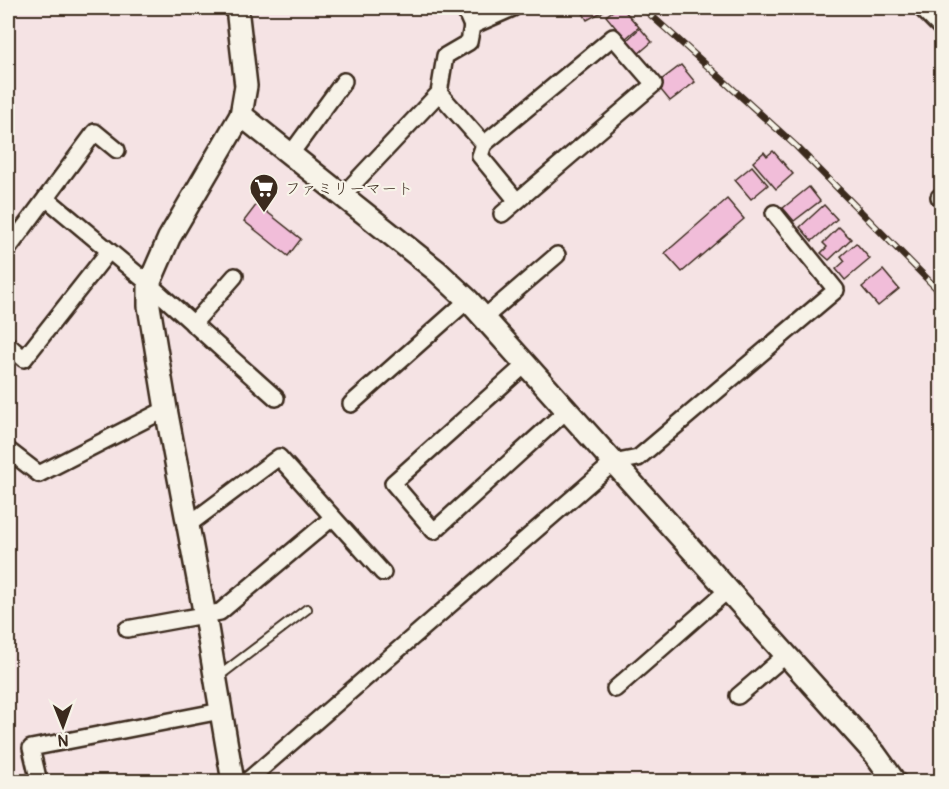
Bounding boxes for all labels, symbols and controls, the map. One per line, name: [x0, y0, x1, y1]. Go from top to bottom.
supermarket icon: ファミリーマート: [248, 172, 280, 214]
place label: ファミリーマート: [285, 179, 413, 199]
north arrow: [33, 696, 93, 756]
text: N: [57, 730, 69, 750]

